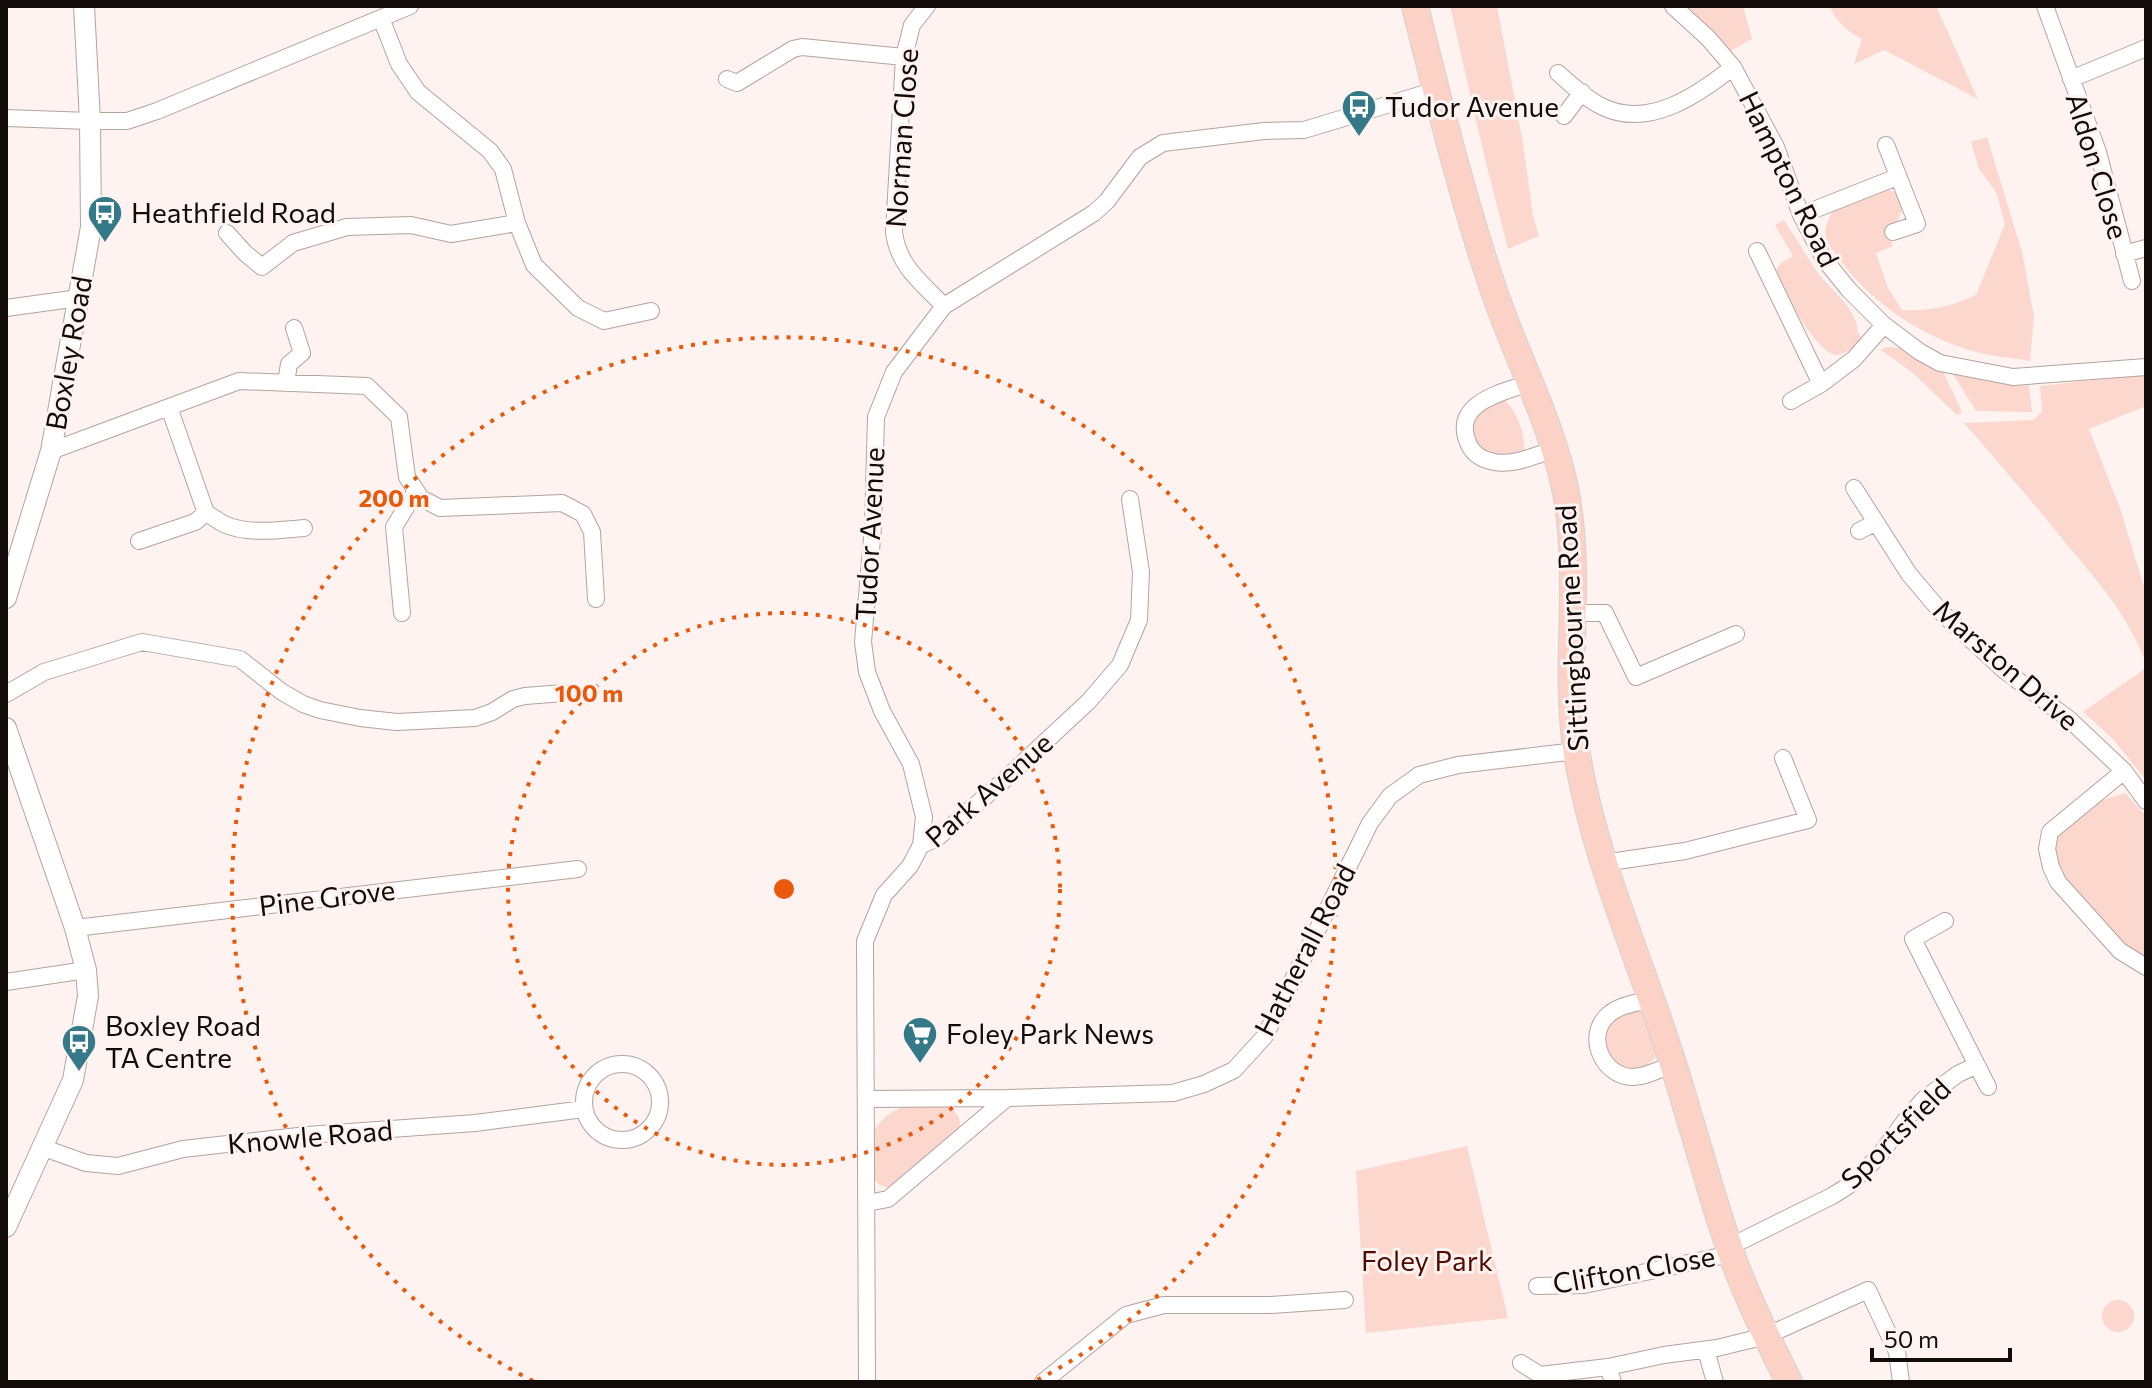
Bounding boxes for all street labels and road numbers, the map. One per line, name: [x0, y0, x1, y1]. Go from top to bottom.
street label: Norman Close: [878, 47, 924, 229]
street label: Hampton Road: [1733, 85, 1847, 272]
street label: Aldon Close: [2060, 89, 2136, 243]
street label: Boxley Road: [38, 273, 98, 433]
street label: Tudor Avenue: [847, 446, 891, 622]
street label: Sittingbourne Road: [1548, 504, 1594, 752]
street label: Marston Drive: [1927, 592, 2086, 737]
street label: Park Avenue: [918, 725, 1059, 854]
street label: Hatherall Road: [1246, 858, 1362, 1041]
street label: Pine Grove: [257, 872, 397, 922]
street label: Sportsfield: [1833, 1071, 1957, 1195]
street label: Knowle Road: [226, 1112, 394, 1160]
street label: Clifton Close: [1550, 1238, 1718, 1300]

